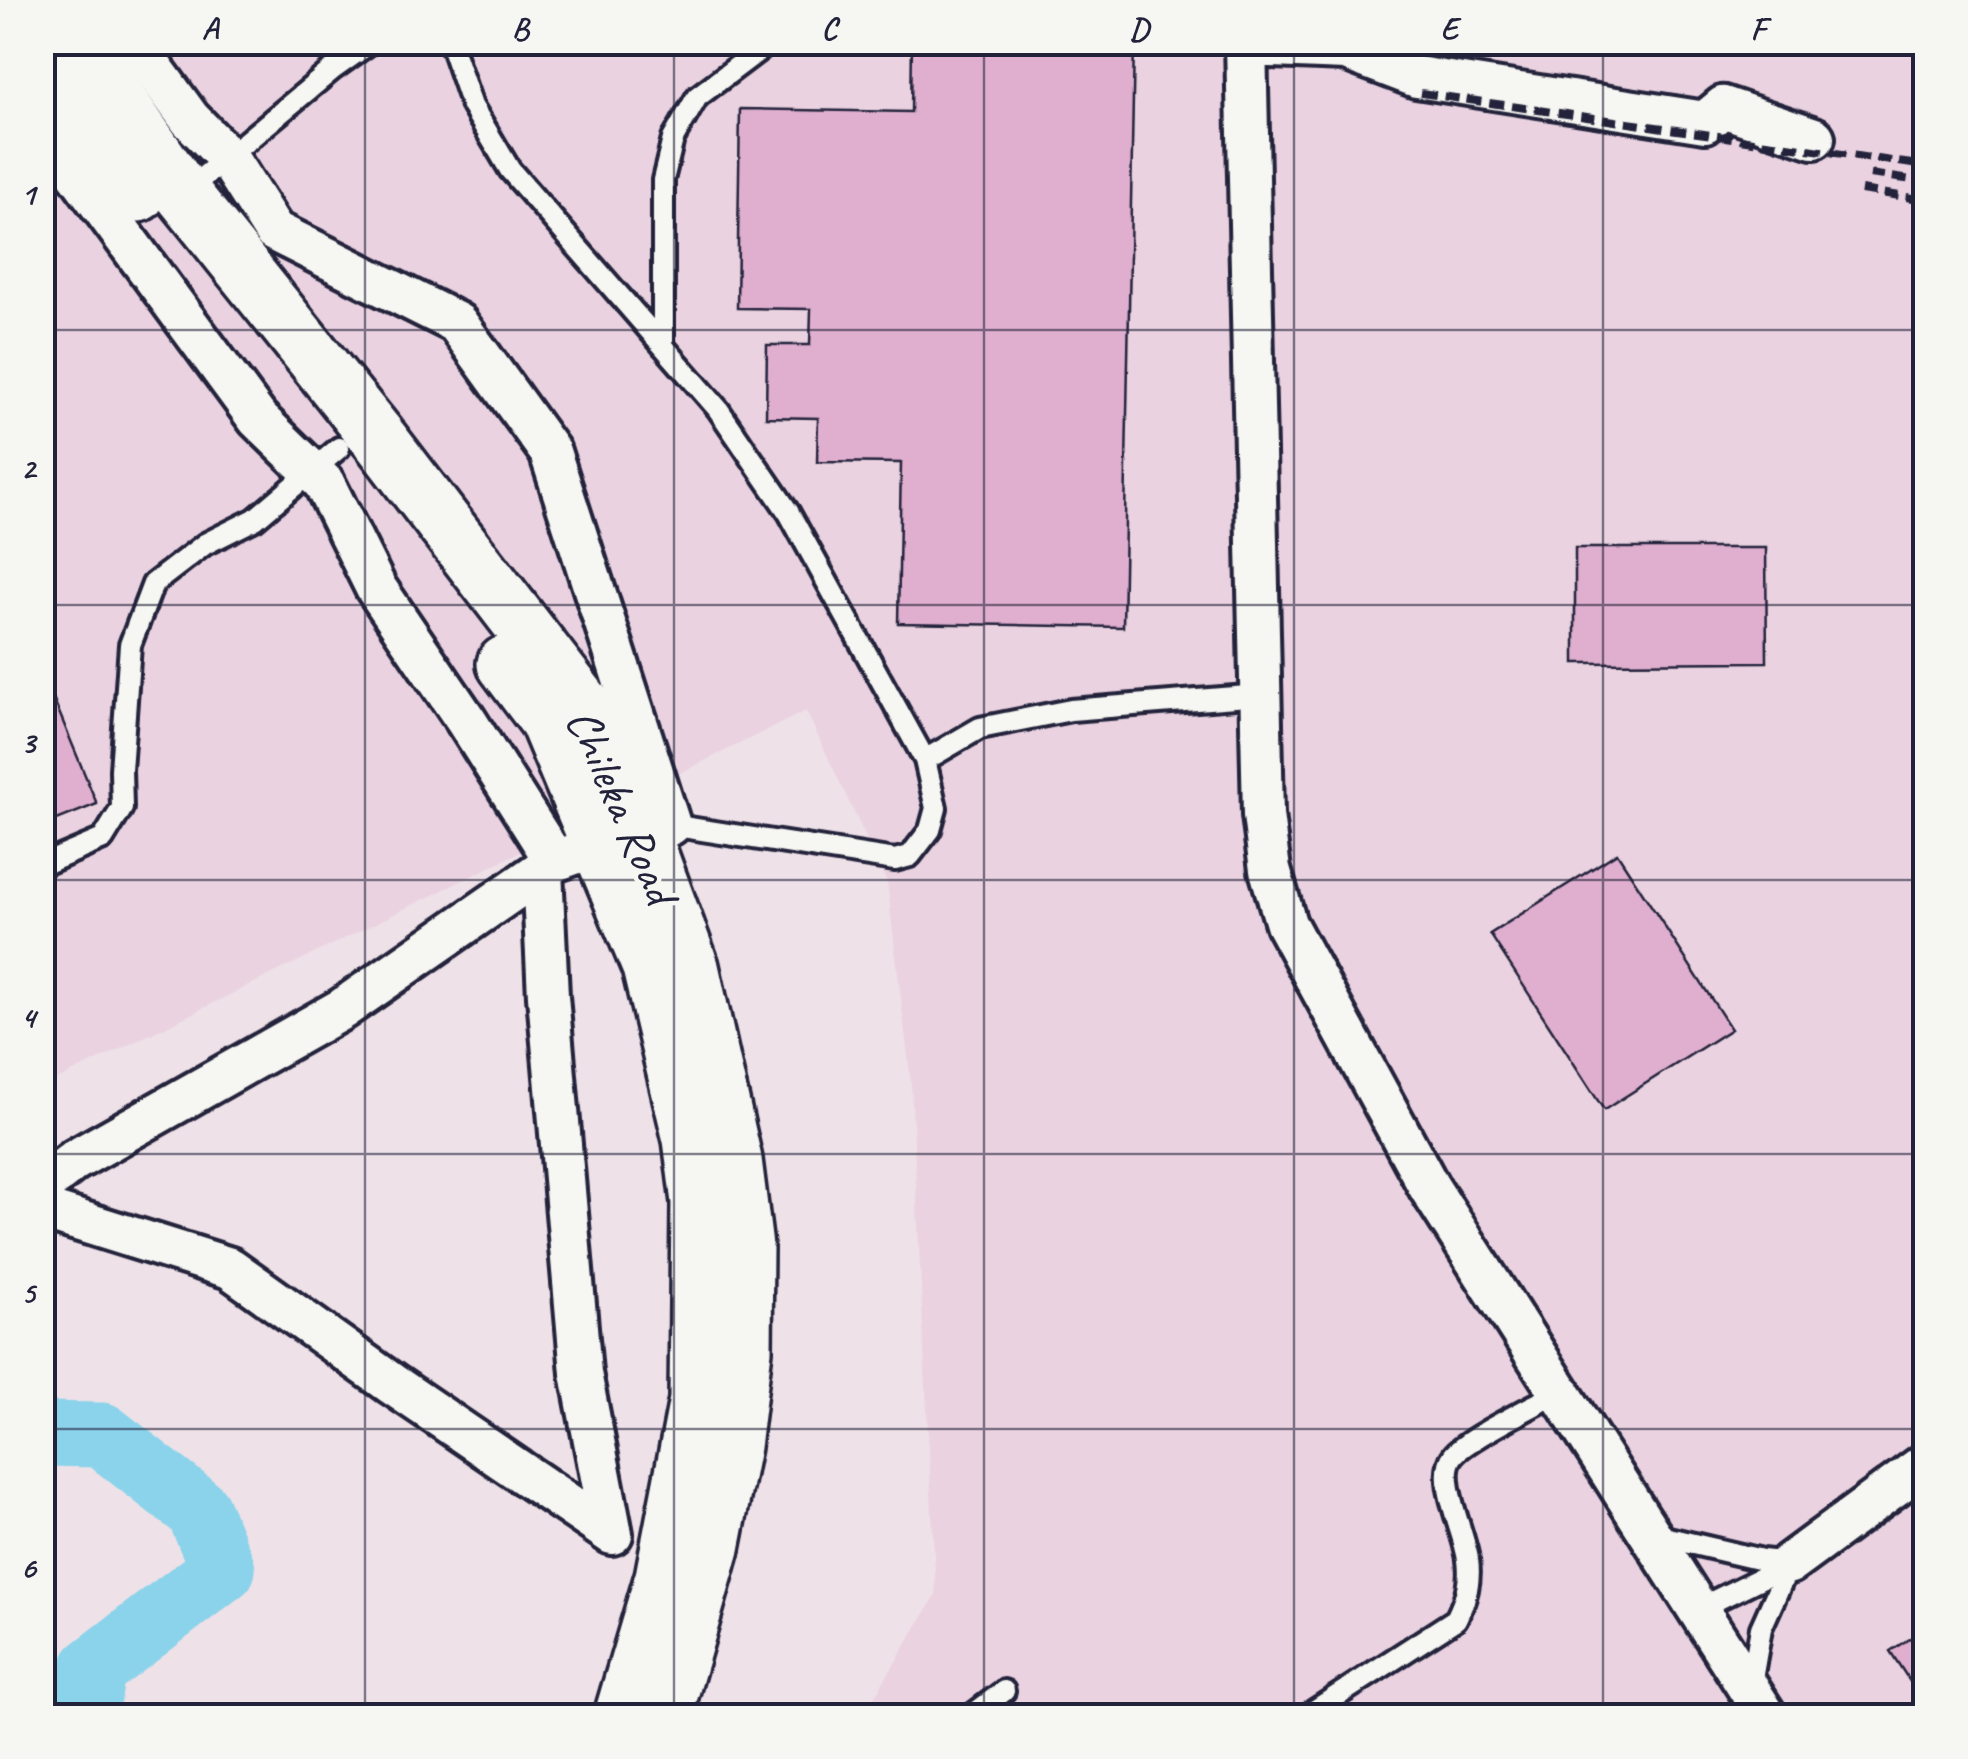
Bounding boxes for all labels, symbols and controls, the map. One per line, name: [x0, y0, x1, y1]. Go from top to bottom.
text: A: [202, 8, 221, 49]
text: B: [512, 8, 531, 49]
text: C: [821, 8, 841, 49]
text: D: [1130, 8, 1152, 49]
text: E: [1440, 8, 1462, 49]
text: F: [1751, 8, 1773, 49]
text: 1: [21, 173, 39, 214]
text: 2: [21, 448, 38, 489]
street label: Chileka Road: [553, 699, 694, 919]
text: 3: [21, 722, 38, 763]
text: 4: [21, 997, 39, 1038]
text: 5: [21, 1272, 38, 1313]
text: 6: [20, 1547, 37, 1588]

